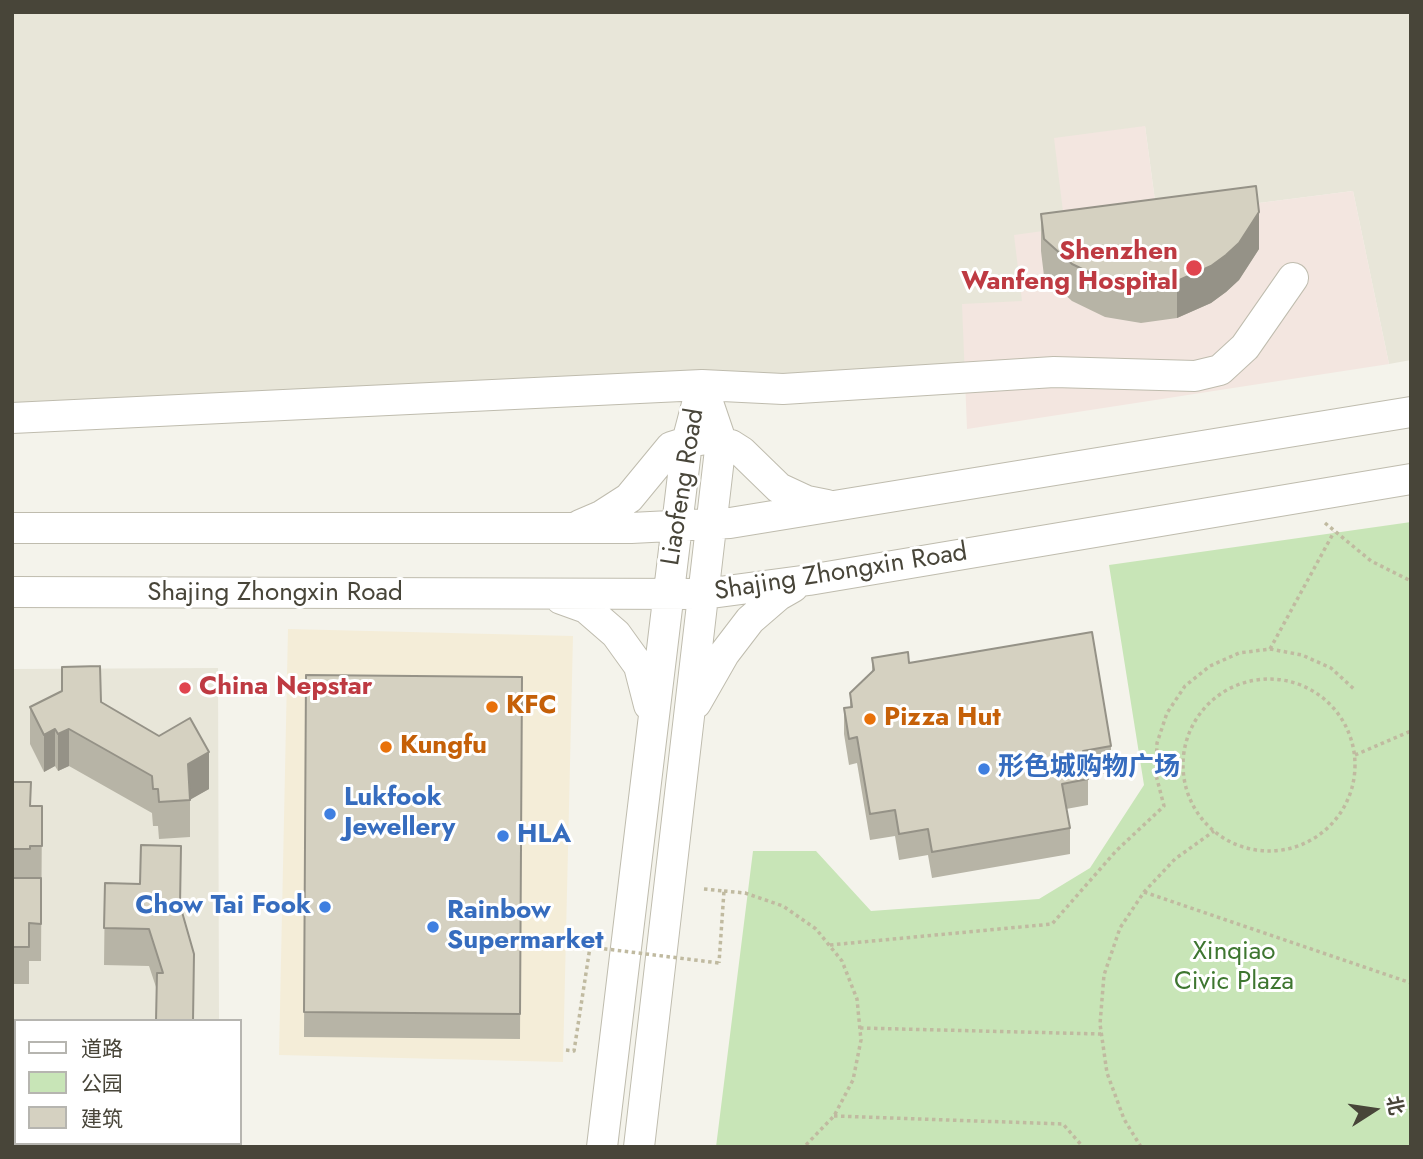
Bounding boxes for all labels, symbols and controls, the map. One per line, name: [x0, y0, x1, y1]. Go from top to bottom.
place label: Shenzhen Wanfeng Hospital: [961, 237, 1178, 298]
marker: Shenzhen Wanfeng Hospital: [1184, 258, 1204, 278]
street label: Liaofeng Road: [656, 406, 712, 568]
street label: Shajing Zhongxin Road: [712, 538, 970, 608]
street label: Shajing Zhongxin Road: [147, 578, 403, 610]
place label: China Nepstar: [199, 672, 372, 704]
marker: China Nepstar: [177, 680, 193, 696]
place label: KFC: [506, 691, 557, 723]
marker: KFC: [484, 699, 500, 715]
place label: Pizza Hut: [884, 703, 1001, 735]
marker: Pizza Hut: [862, 711, 878, 727]
place label: Kungfu: [400, 731, 487, 763]
marker: Kungfu: [378, 739, 394, 755]
place label: 形色城购物广场: [998, 753, 1180, 785]
marker: 形色城购物广场: [976, 761, 992, 777]
place label: Lukfook Jewellery: [344, 783, 455, 844]
marker: Lukfook Jewellery: [322, 806, 338, 822]
place label: HLA: [517, 820, 571, 852]
marker: HLA: [495, 828, 511, 844]
place label: Chow Tai Fook: [135, 891, 311, 923]
place label: Rainbow Supermarket: [447, 896, 604, 958]
marker: Chow Tai Fook: [317, 899, 333, 915]
marker: Rainbow Supermarket: [425, 919, 441, 935]
park label: Xinqiao Civic Plaza: [1174, 937, 1294, 998]
legend: [14, 1019, 242, 1145]
text: 道路: [81, 1034, 123, 1064]
text: 公园: [81, 1069, 123, 1099]
north arrow: [1339, 1075, 1409, 1145]
text: 北: [1380, 1093, 1410, 1118]
text: 建筑: [81, 1104, 123, 1134]

